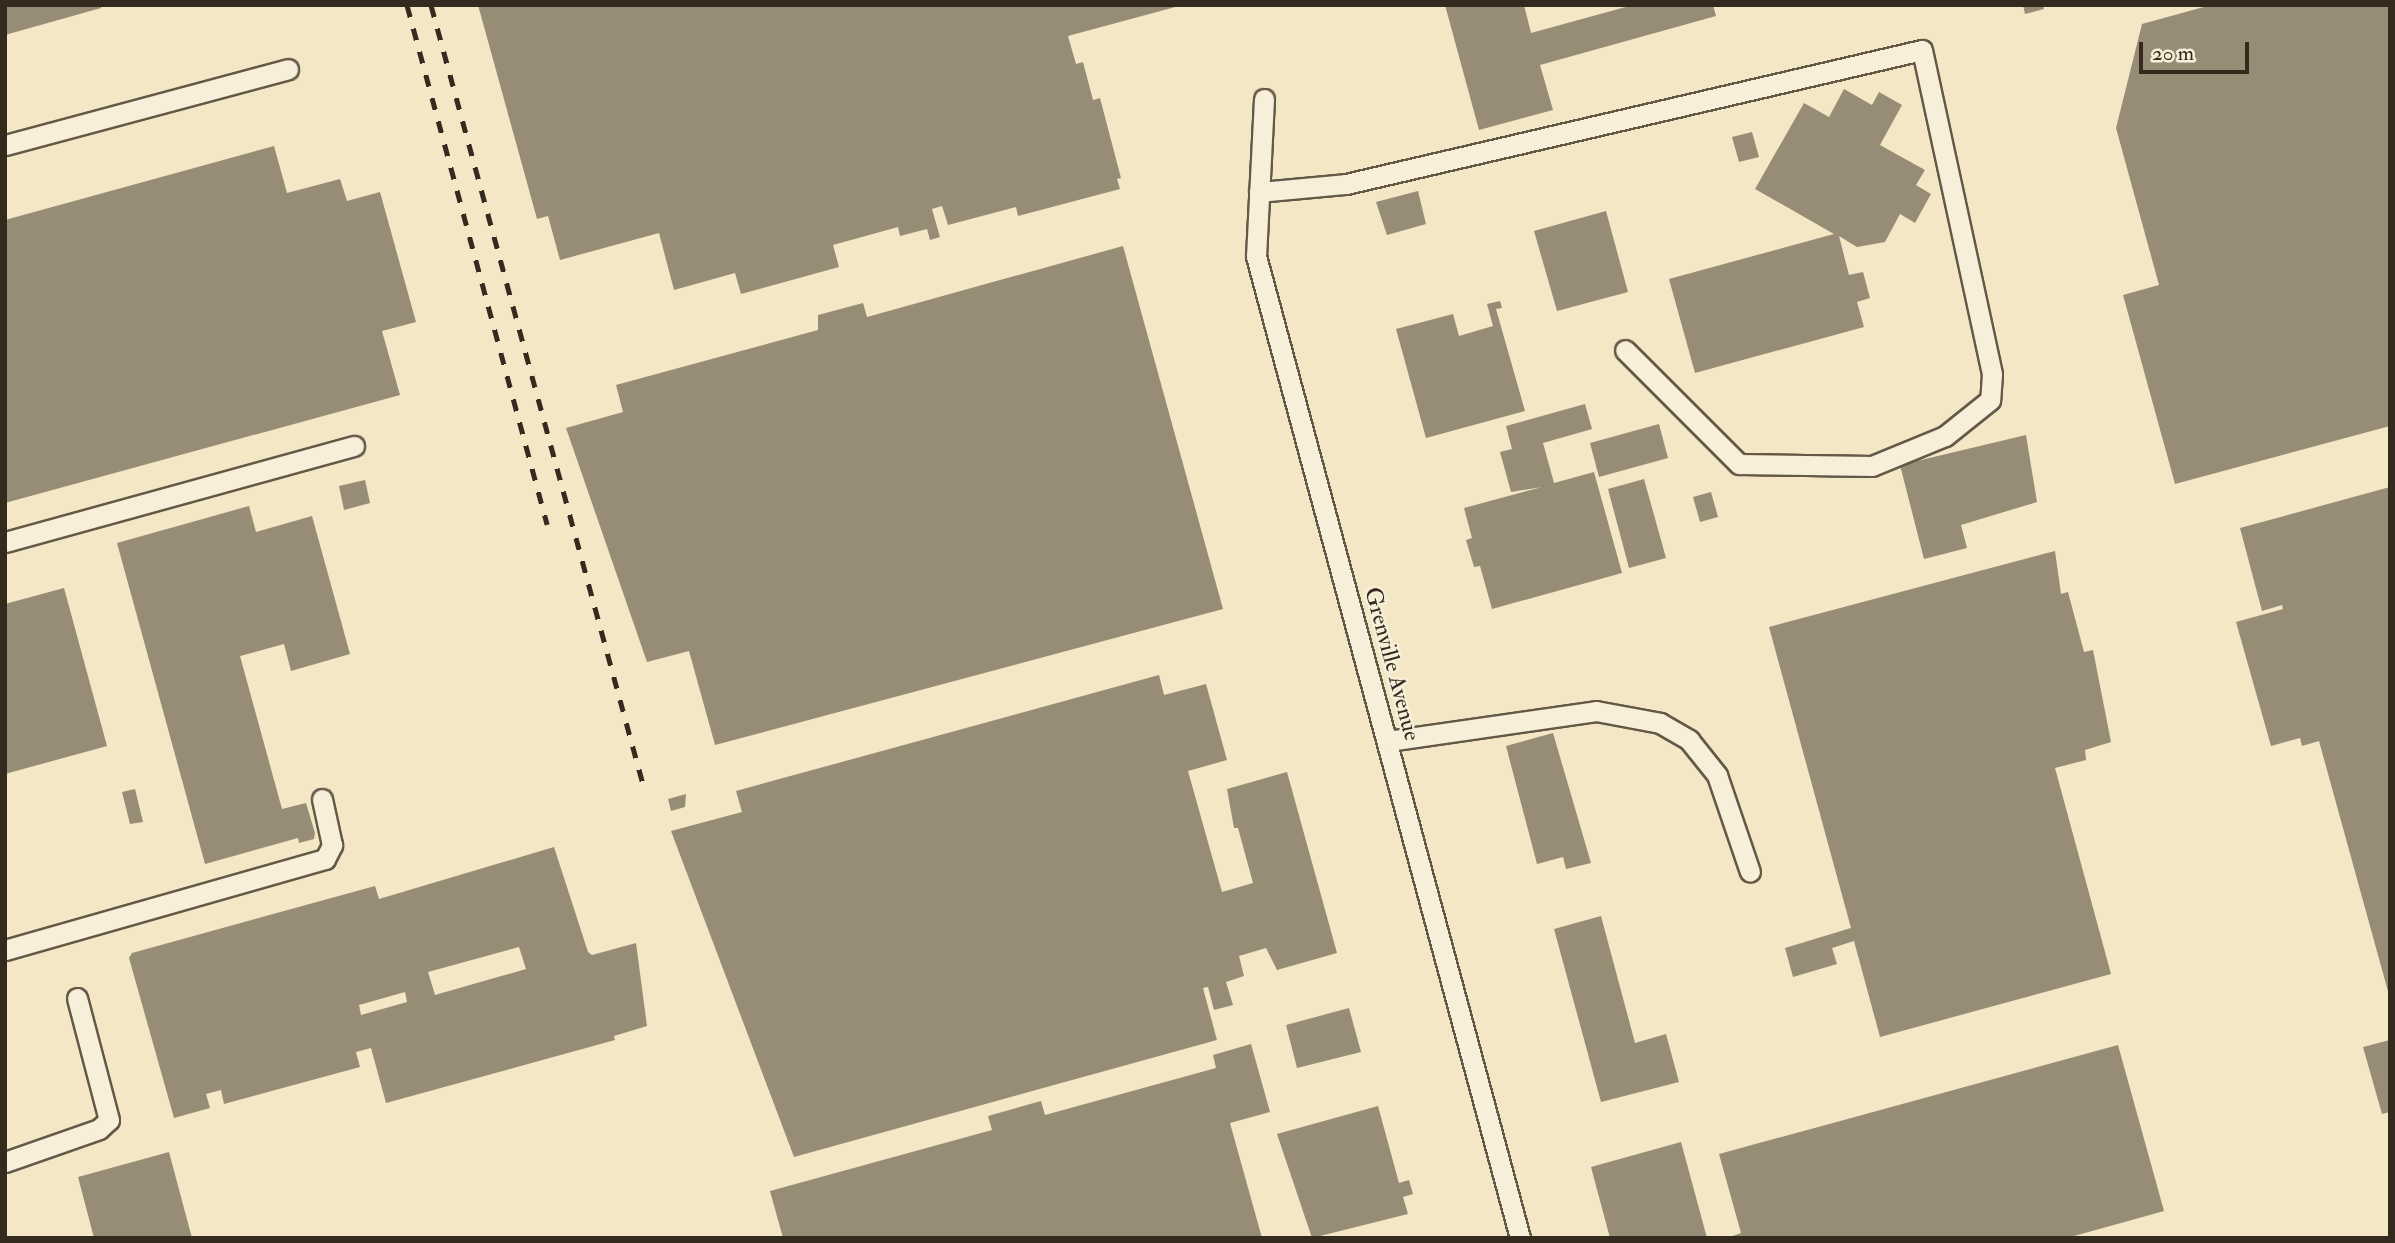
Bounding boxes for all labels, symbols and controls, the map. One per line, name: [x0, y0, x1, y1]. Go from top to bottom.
scale bar: [2143, 28, 2253, 72]
text: 20 m: [2152, 40, 2194, 67]
street label: Grenville Avenue: [1358, 584, 1426, 744]

